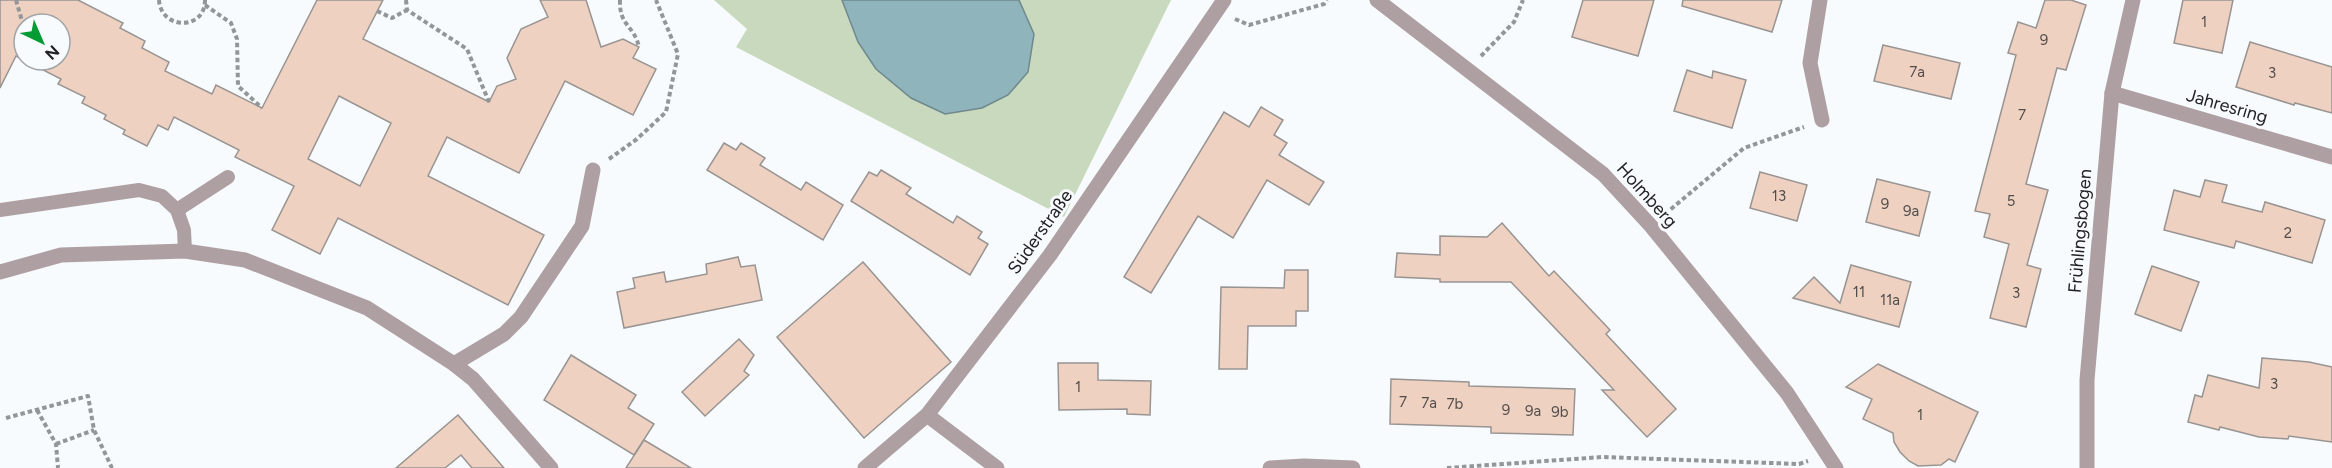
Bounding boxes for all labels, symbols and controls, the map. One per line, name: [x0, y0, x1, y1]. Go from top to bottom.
north arrow: [12, 12, 72, 72]
house number: 1: [2201, 13, 2207, 31]
house number: 9: [2040, 31, 2048, 49]
text: N: [41, 41, 63, 64]
house number: 7a: [1909, 63, 1925, 81]
house number: 3: [2268, 64, 2276, 82]
street label: Jahresring: [2184, 84, 2270, 128]
house number: 7: [2018, 106, 2026, 124]
street label: Holmberg: [1612, 158, 1682, 232]
street label: Frühlingsbogen: [2064, 168, 2096, 294]
street label: Süderstraße: [1003, 185, 1077, 278]
house number: 13: [1772, 187, 1786, 205]
house number: 5: [2007, 192, 2015, 210]
house number: 9: [1881, 195, 1889, 213]
house number: 9a: [1903, 202, 1919, 220]
house number: 2: [2284, 224, 2292, 242]
house number: 11: [1853, 283, 1865, 301]
house number: 3: [2012, 284, 2020, 302]
house number: 11a: [1880, 291, 1900, 309]
house number: 3: [2270, 375, 2278, 393]
house number: 1: [1075, 378, 1081, 396]
house number: 7: [1399, 393, 1407, 411]
house number: 7a: [1421, 394, 1437, 412]
house number: 7b: [1447, 395, 1464, 413]
house number: 9: [1502, 401, 1510, 419]
house number: 9a: [1525, 402, 1541, 420]
house number: 9b: [1551, 403, 1569, 421]
house number: 1: [1917, 406, 1923, 424]

